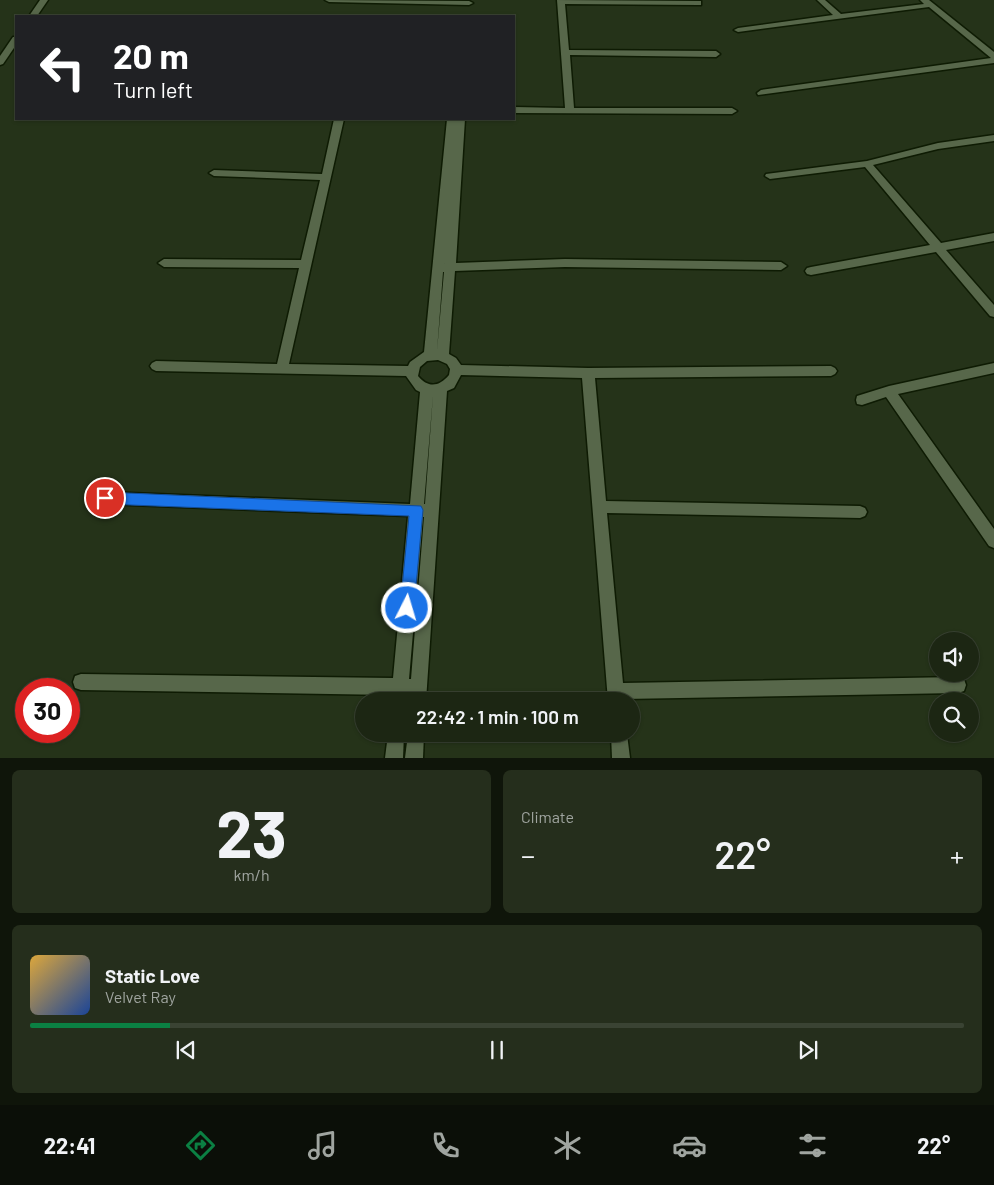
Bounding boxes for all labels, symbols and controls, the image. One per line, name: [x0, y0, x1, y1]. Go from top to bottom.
text: 20 m: [113, 34, 189, 76]
icon: left: [30, 35, 95, 100]
text: Turn left: [113, 76, 193, 102]
pin: [84, 477, 126, 519]
icon: arrive: [91, 484, 119, 512]
position arrow: [380, 581, 432, 633]
map controls: [929, 632, 979, 742]
button: sound: [929, 632, 979, 682]
speed limit sign: 30: [15, 678, 80, 743]
button: search: [929, 692, 979, 742]
text: 22:42 · 1 min · 100 m: [416, 705, 579, 728]
text: 23: [216, 793, 287, 871]
text: Climate: [521, 807, 574, 826]
text: 22°: [714, 831, 771, 877]
text: −: [521, 838, 535, 872]
text: +: [950, 838, 964, 872]
text: km/h: [233, 865, 270, 884]
text: Static Love: [105, 964, 200, 987]
text: Velvet Ray: [105, 987, 176, 1006]
icon: previous: [172, 1036, 200, 1064]
icon: pause: [483, 1036, 511, 1064]
icon: next: [794, 1036, 822, 1064]
icon: directions: [183, 1128, 218, 1163]
icon: music: [305, 1128, 340, 1163]
icon: phone: [428, 1128, 463, 1163]
icon: climate: [550, 1128, 585, 1163]
icon: car: [672, 1128, 707, 1163]
icon: filters: [795, 1128, 830, 1163]
text: 22:41: [44, 1132, 95, 1158]
text: 22°: [917, 1132, 950, 1158]

